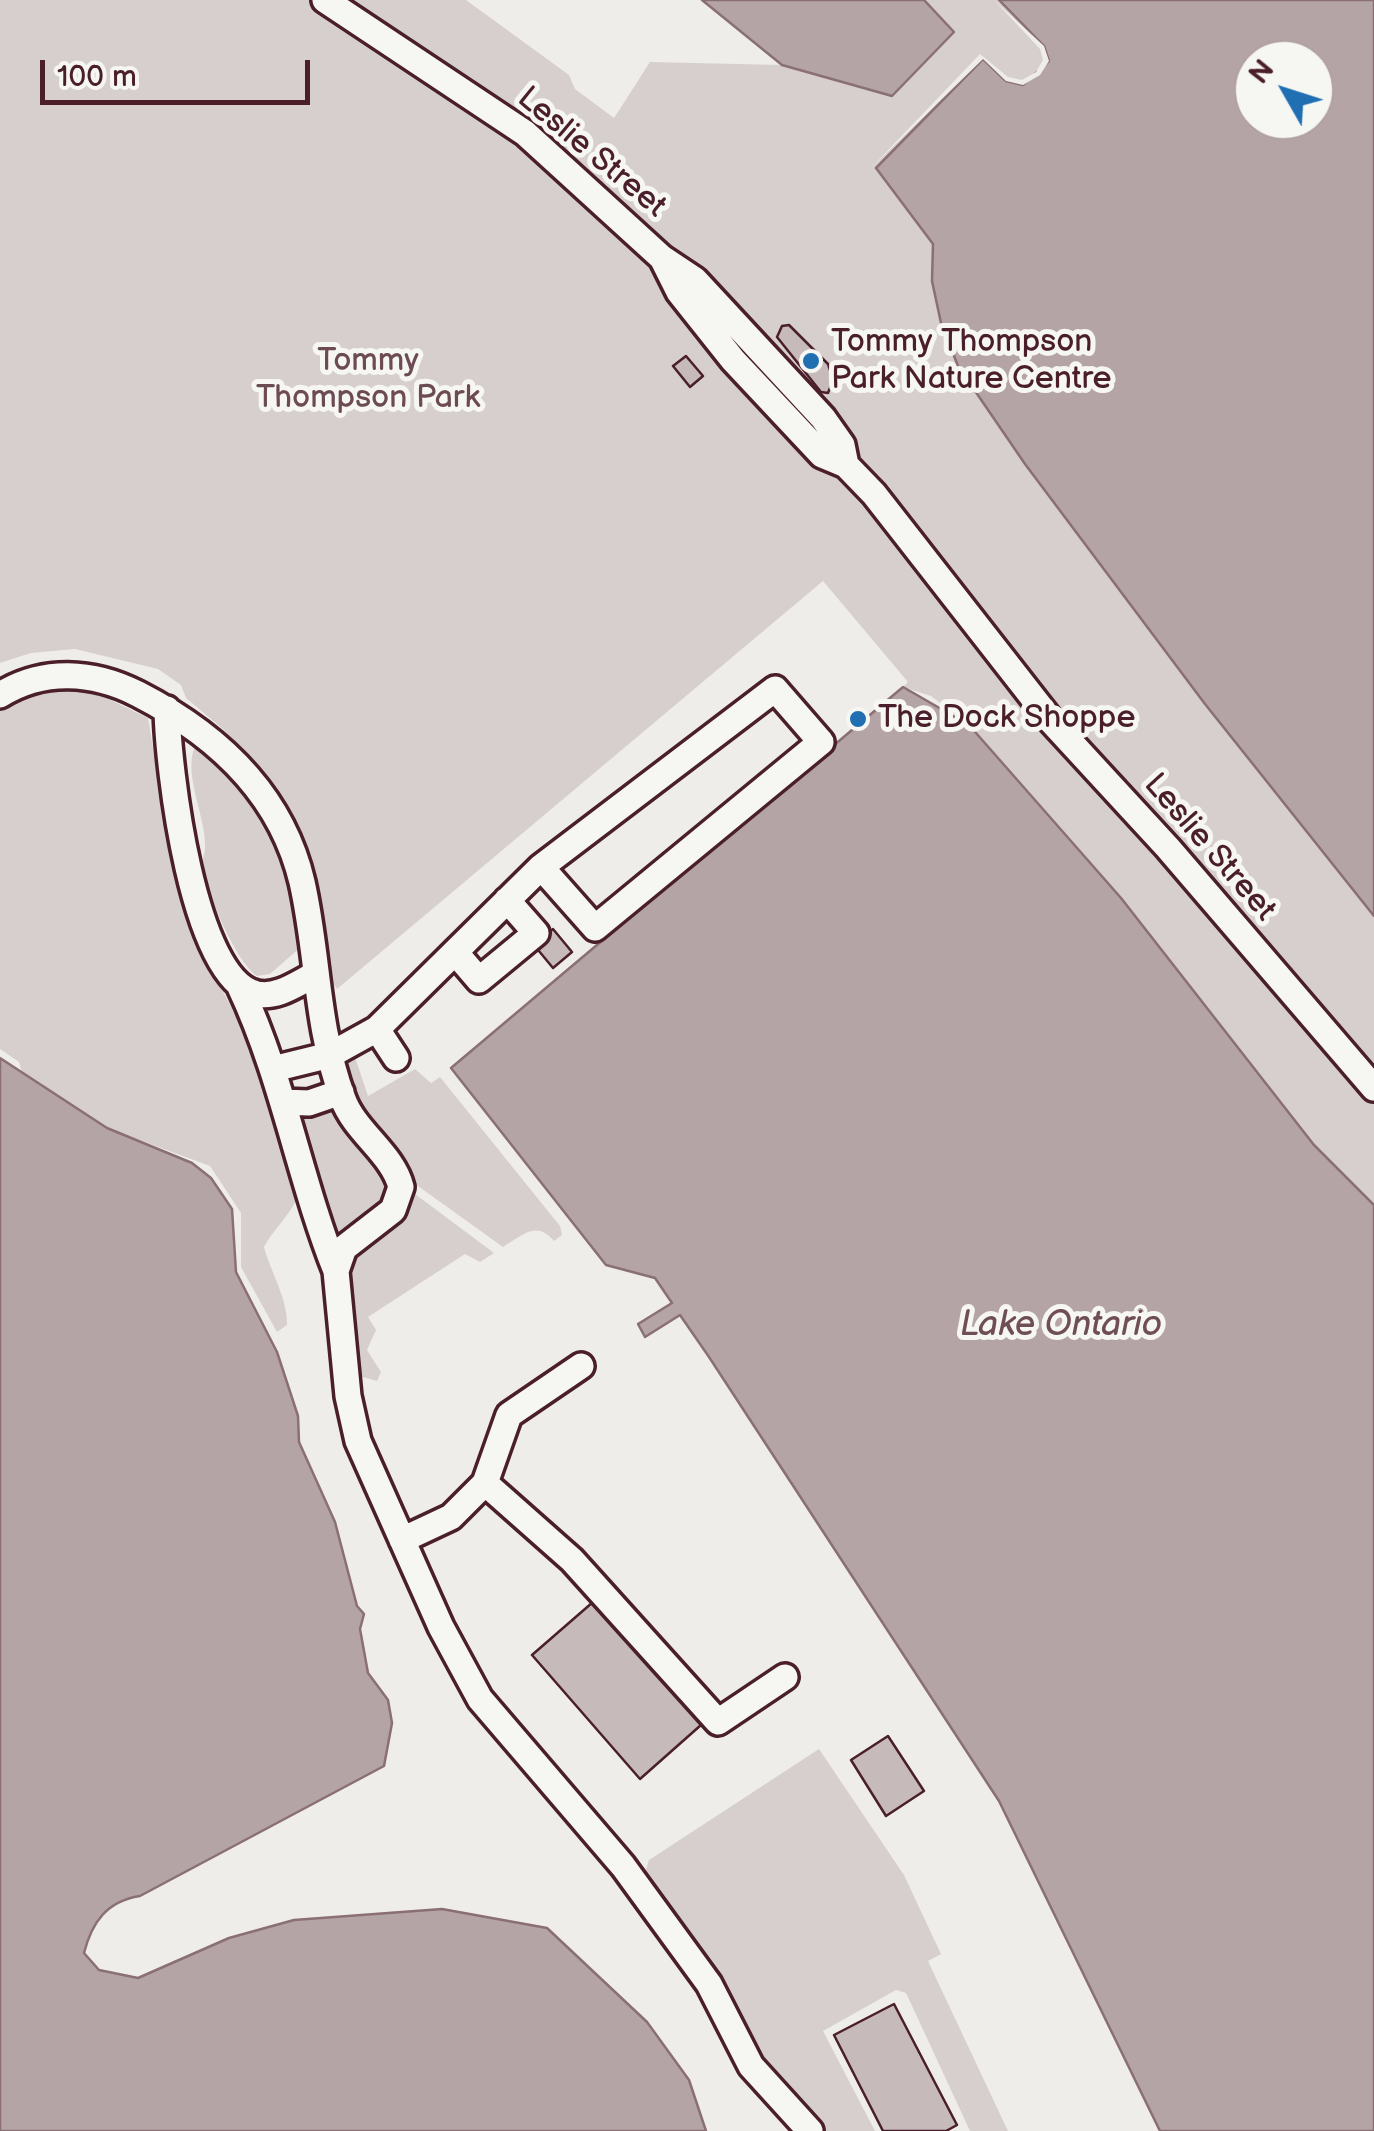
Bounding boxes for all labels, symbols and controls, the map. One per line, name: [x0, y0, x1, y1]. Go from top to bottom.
scale bar: [45, 40, 315, 102]
north arrow: [1234, 40, 1334, 140]
text: N: [1242, 54, 1281, 91]
text: 100 m: [57, 59, 137, 95]
street label: Leslie Street: [509, 80, 673, 226]
place label: Tommy Thompson Park Nature Centre: [831, 324, 1112, 399]
park label: Tommy Thompson Park: [256, 343, 480, 418]
marker: Tommy Thompson Park Nature Centre: [800, 350, 822, 372]
place label: The Dock Shoppe: [878, 700, 1135, 738]
marker: The Dock Shoppe: [847, 708, 869, 730]
street label: Leslie Street: [1135, 767, 1283, 929]
water label: Lake Ontario: [960, 1305, 1162, 1347]

